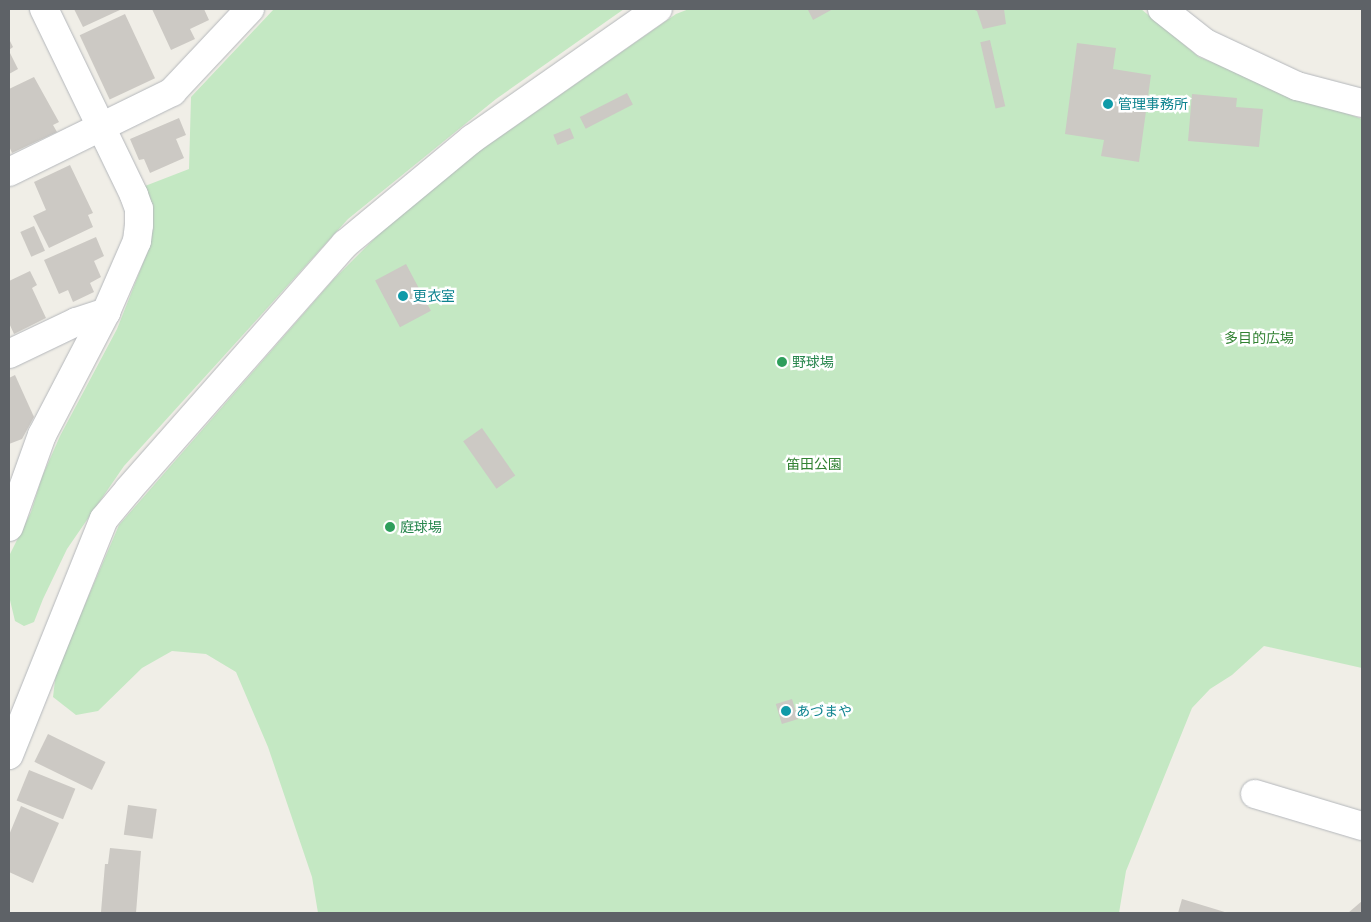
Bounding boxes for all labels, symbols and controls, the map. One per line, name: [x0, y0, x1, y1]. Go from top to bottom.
place label: 管理事務所: [1118, 96, 1188, 112]
marker: 管理事務所: [1102, 98, 1114, 110]
place label: 更衣室: [413, 288, 455, 304]
marker: 更衣室: [397, 290, 409, 302]
park label: 多目的広場: [1224, 330, 1294, 346]
place label: 野球場: [792, 354, 834, 370]
marker: 野球場: [776, 356, 788, 368]
park label: 笛田公園: [786, 456, 842, 472]
place label: 庭球場: [400, 519, 442, 535]
marker: 庭球場: [384, 521, 396, 533]
place label: あづまや: [796, 703, 852, 719]
marker: あづまや: [780, 705, 792, 717]

